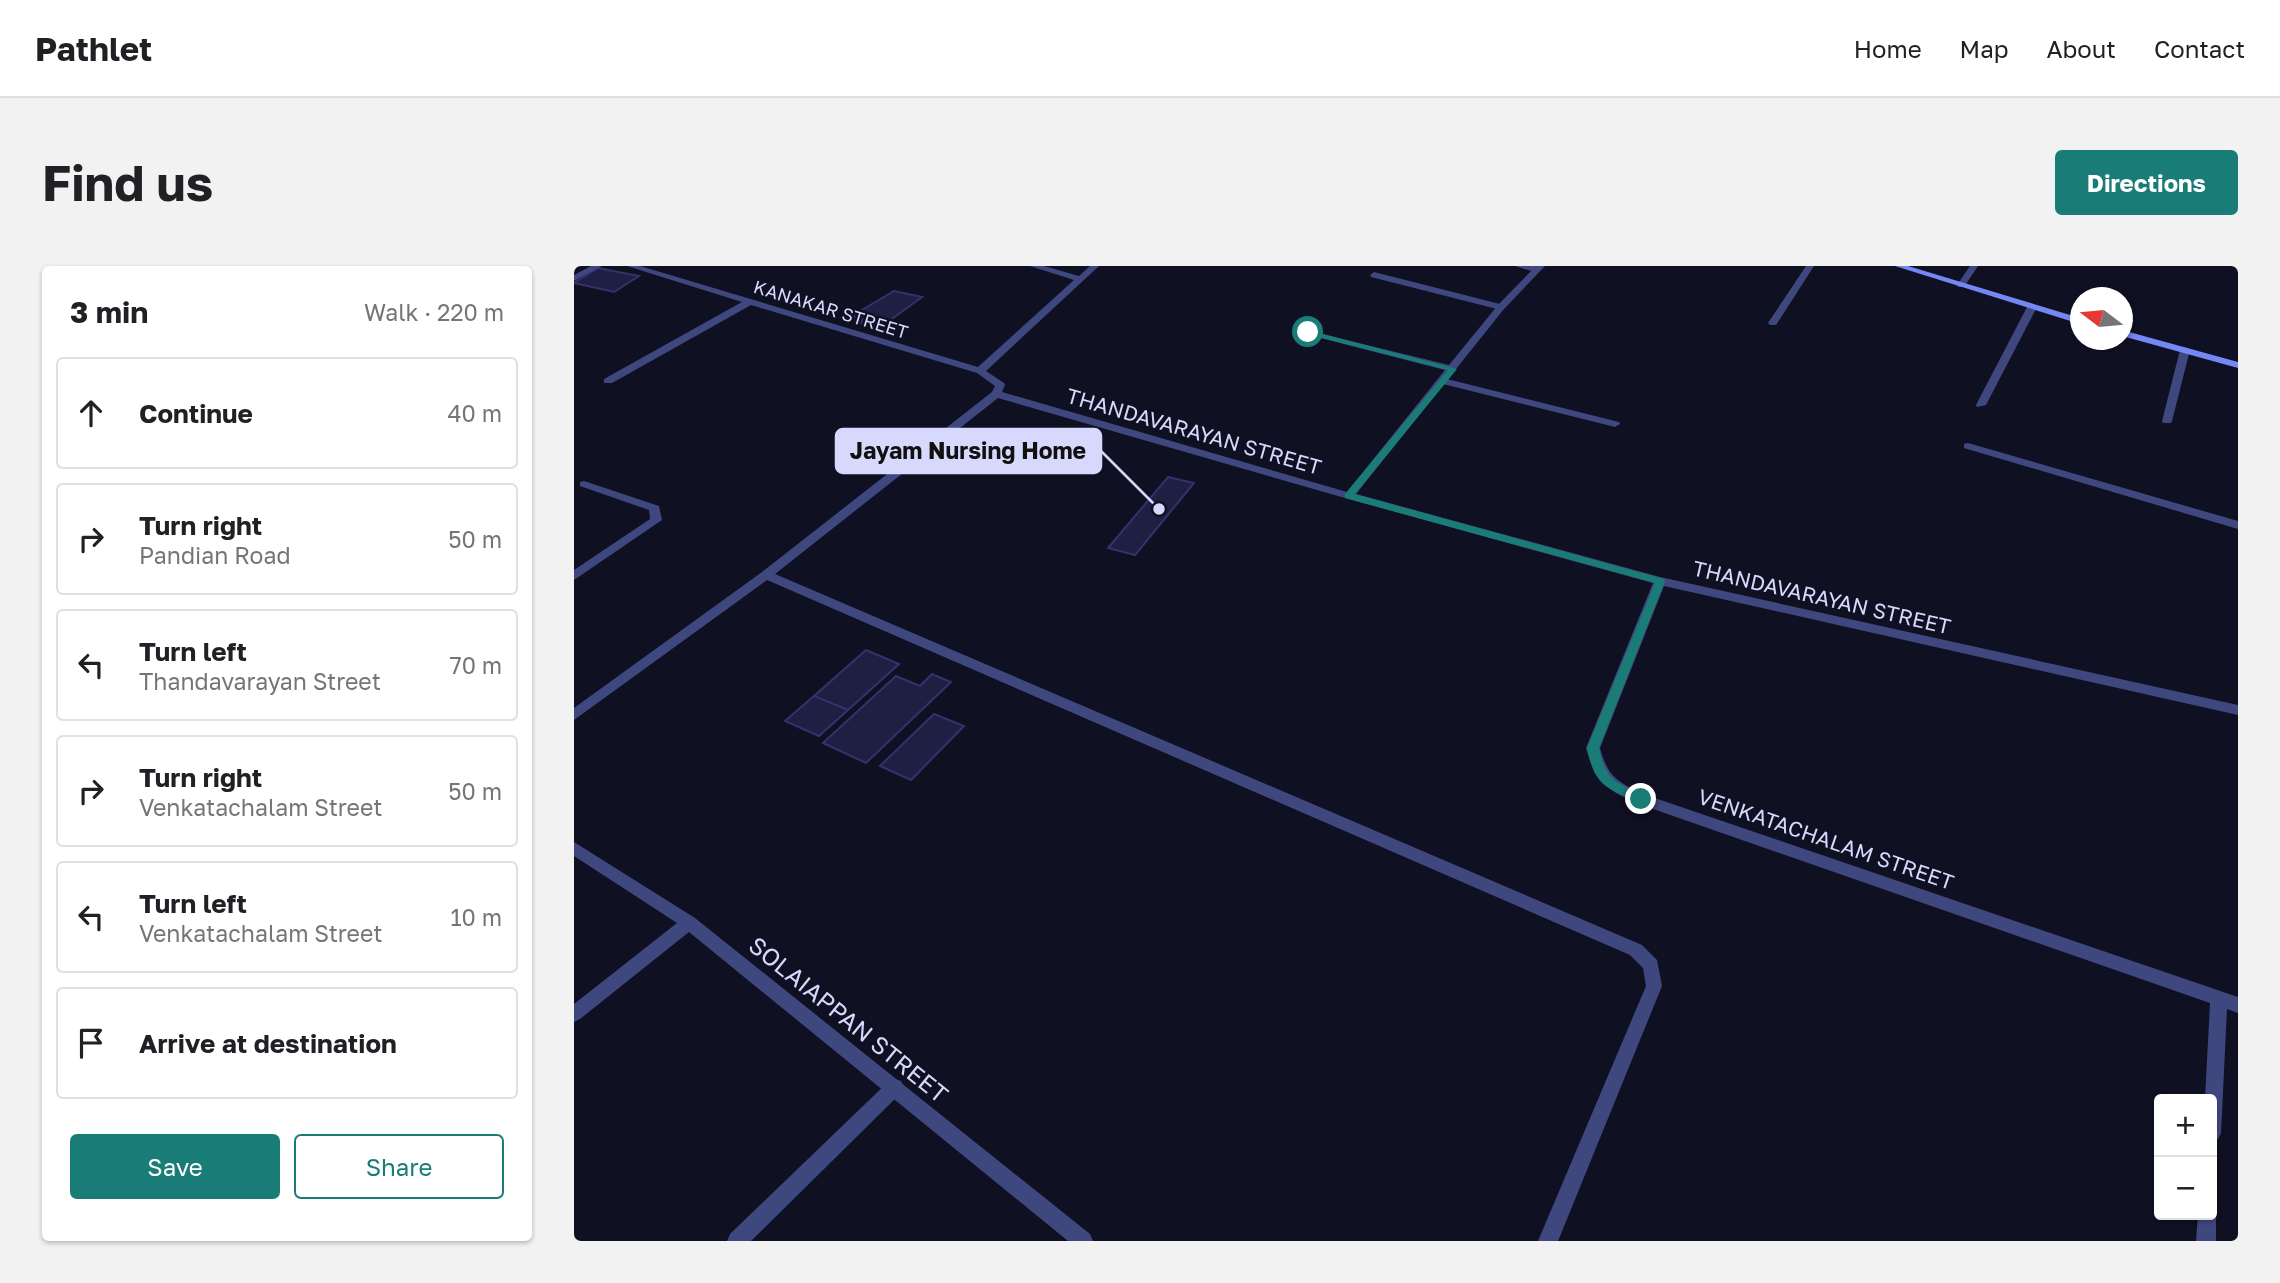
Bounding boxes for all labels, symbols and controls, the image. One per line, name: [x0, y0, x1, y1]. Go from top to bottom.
text: Pathlet: [35, 29, 152, 68]
text: Home: [1854, 34, 1922, 63]
text: Map: [1960, 34, 2009, 63]
text: About: [2047, 34, 2116, 63]
text: Contact: [2154, 34, 2245, 63]
button: Directions: [2055, 150, 2238, 215]
text: Find us: [42, 153, 213, 212]
street label: KANAKAR STREET: [751, 275, 911, 343]
north arrow: [2070, 287, 2133, 350]
text: 3 min: [70, 294, 148, 330]
text: Walk · 220 m: [364, 298, 504, 326]
route start: [1292, 316, 1323, 347]
street label: THANDAVARAYAN STREET: [1064, 382, 1324, 480]
icon: ahead: [72, 394, 110, 432]
text: Continue: [139, 398, 253, 429]
text: 40 m: [448, 399, 502, 427]
callout: Jayam Nursing Home: [836, 429, 1101, 473]
text: Jayam Nursing Home: [850, 436, 1086, 464]
text: Turn right: [139, 510, 262, 541]
icon: right: [72, 520, 110, 558]
text: 50 m: [448, 525, 502, 553]
text: Pandian Road: [139, 541, 291, 569]
street label: THANDAVARAYAN STREET: [1690, 555, 1954, 639]
text: Turn left: [139, 636, 247, 667]
icon: left: [72, 646, 110, 684]
text: 70 m: [449, 651, 502, 679]
text: Thandavarayan Street: [139, 667, 381, 695]
text: Turn right: [139, 762, 262, 793]
icon: right: [72, 772, 110, 810]
text: 50 m: [448, 777, 502, 805]
route end: [1625, 783, 1656, 814]
street label: VENKATACHALAM STREET: [1695, 783, 1957, 895]
text: Venkatachalam Street: [139, 793, 382, 821]
text: Turn left: [139, 888, 247, 919]
icon: left: [72, 898, 110, 936]
text: 10 m: [450, 903, 502, 931]
text: Venkatachalam Street: [139, 919, 382, 947]
street label: SOLAIAPPAN STREET: [744, 930, 954, 1108]
icon: arrive: [72, 1024, 110, 1062]
text: Arrive at destination: [139, 1028, 397, 1059]
map controls: [2154, 1094, 2217, 1220]
button: +: [2154, 1094, 2217, 1157]
button: Save: [70, 1134, 280, 1199]
button: Share: [294, 1134, 504, 1199]
button: −: [2154, 1157, 2217, 1220]

